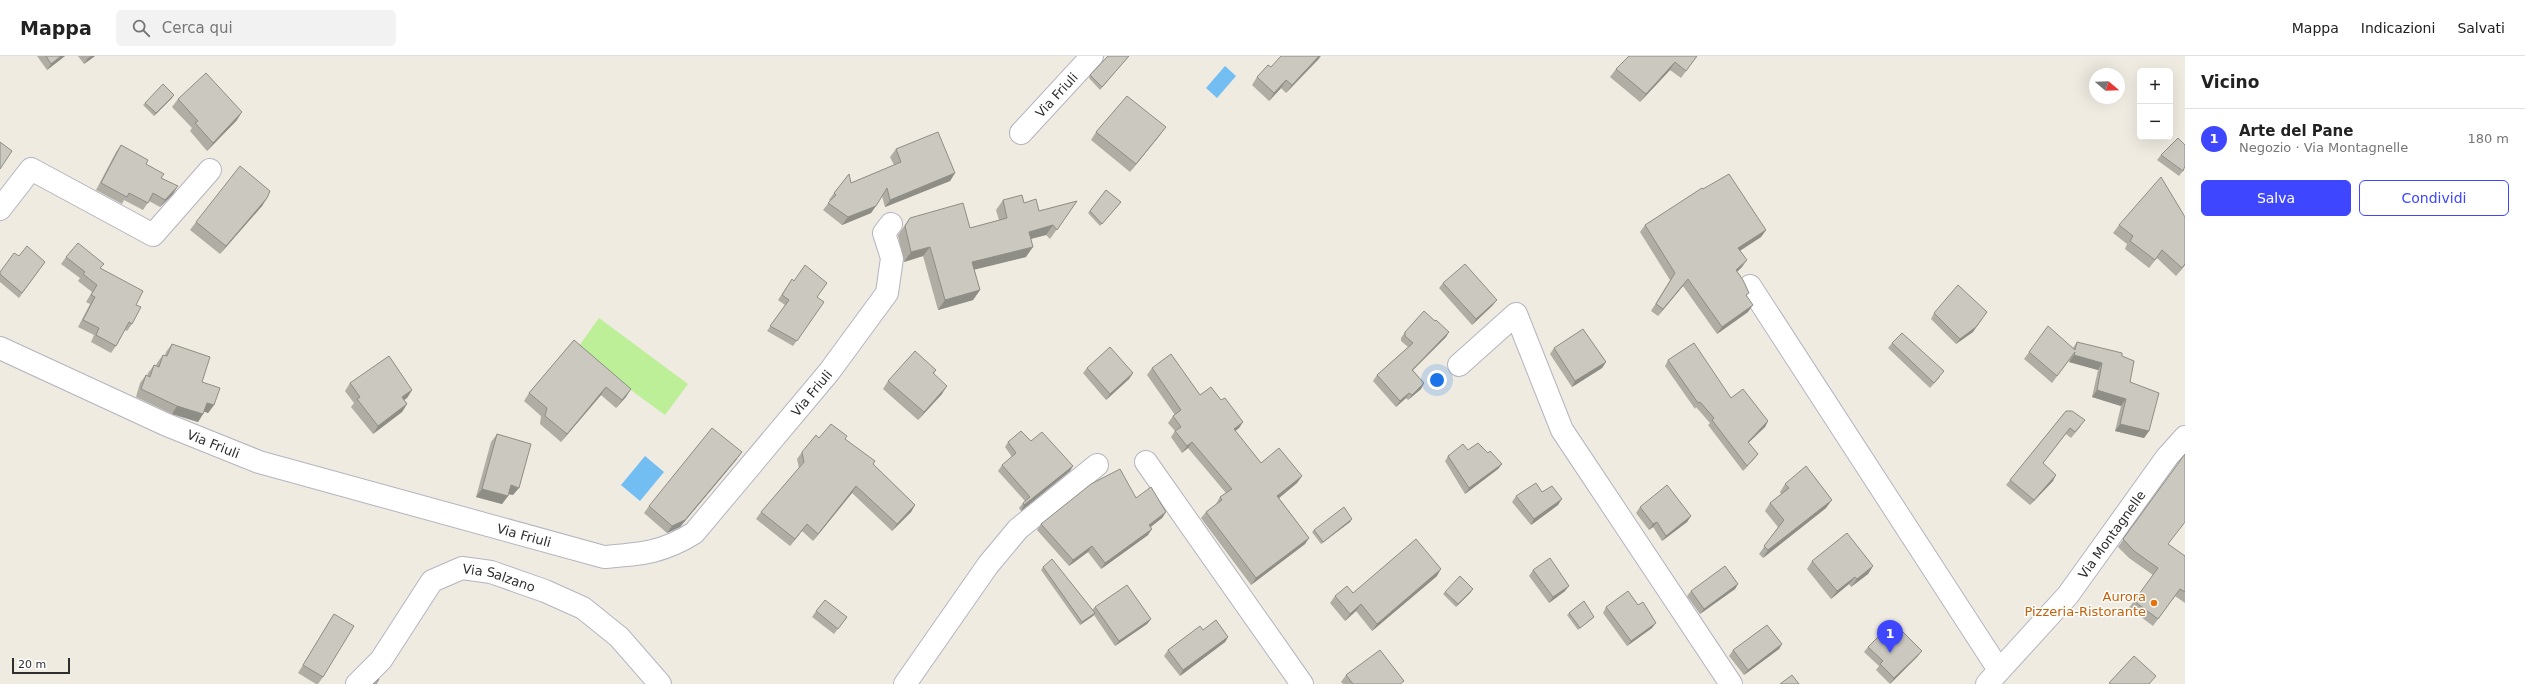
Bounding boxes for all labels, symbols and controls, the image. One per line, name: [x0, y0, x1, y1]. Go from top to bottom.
search box: [116, 10, 396, 46]
text: Mappa: [20, 17, 92, 39]
icon: search: [130, 17, 152, 39]
text: Cerca qui: [162, 19, 233, 37]
text: Mappa: [2292, 20, 2339, 36]
text: Indicazioni: [2361, 20, 2435, 36]
text: Salvati: [2457, 20, 2505, 36]
north arrow: [2089, 68, 2125, 104]
map controls: [2137, 68, 2173, 140]
button: +: [2137, 68, 2173, 104]
street label: Via Friuli: [1032, 70, 1081, 121]
text: Vicino: [2201, 72, 2259, 92]
button: −: [2137, 104, 2173, 140]
text: Arte del Pane: [2239, 122, 2353, 140]
text: 1: [2209, 131, 2219, 146]
text: 180 m: [2467, 131, 2509, 146]
text: Negozio · Via Montagnelle: [2239, 140, 2408, 155]
button: Salva: [2201, 180, 2351, 216]
button: Condividi: [2359, 180, 2509, 216]
street label: Via Friuli: [788, 367, 835, 419]
your location: [1427, 370, 1447, 390]
street label: Via Friuli: [185, 427, 242, 461]
street label: Via Montagnelle: [2075, 488, 2149, 582]
street label: Via Friuli: [495, 521, 553, 550]
street label: Via Salzano: [462, 561, 537, 595]
place label: Aurora Pizzeria-Ristorante: [2024, 589, 2146, 619]
marker: Aurora Pizzeria-Ristorante: [2149, 598, 2159, 608]
pin: 1: [1877, 620, 1903, 653]
scale bar: [12, 656, 70, 675]
text: 20 m: [18, 658, 46, 671]

